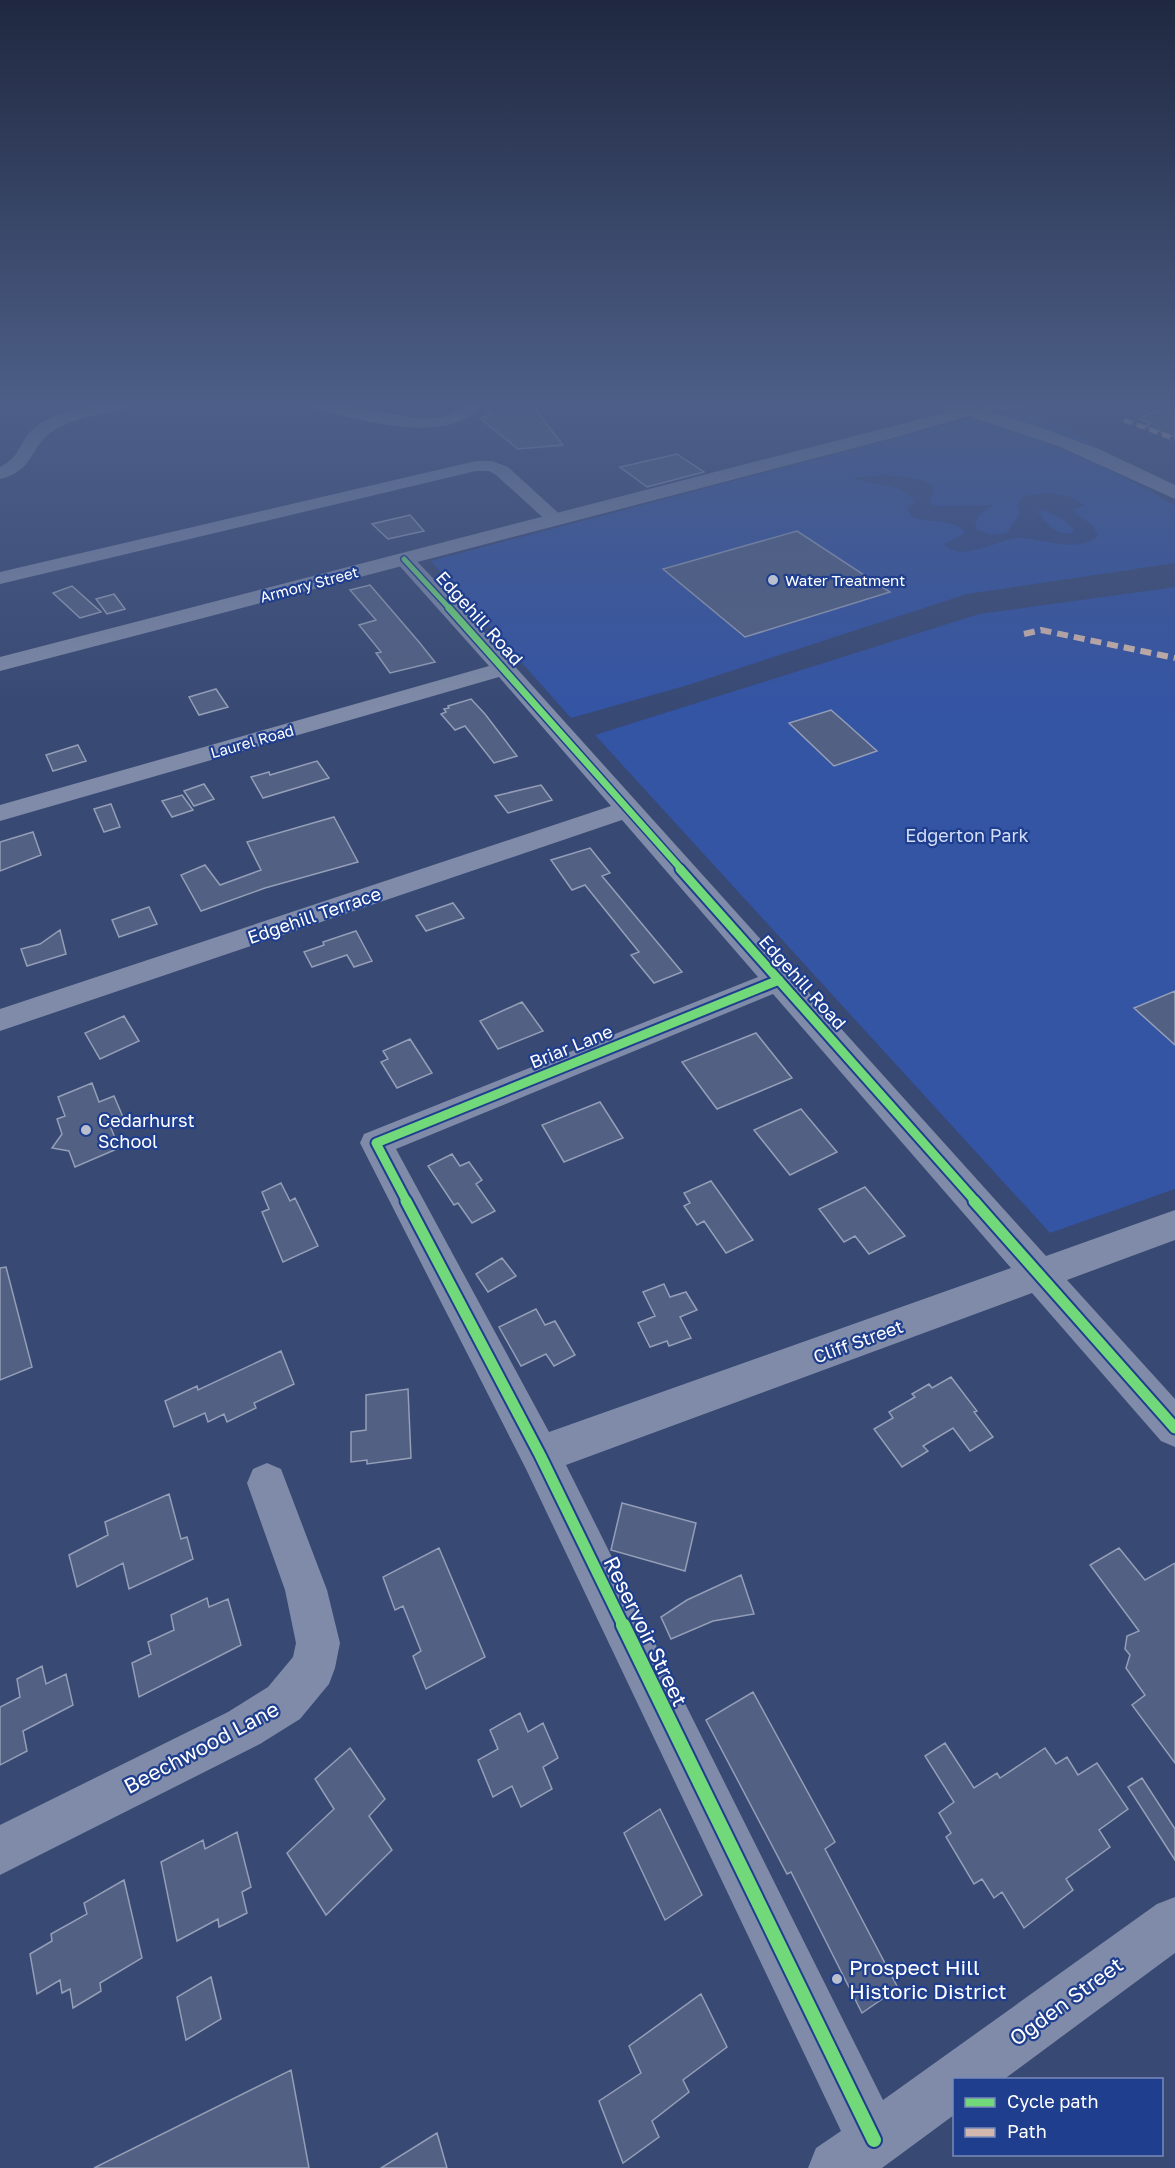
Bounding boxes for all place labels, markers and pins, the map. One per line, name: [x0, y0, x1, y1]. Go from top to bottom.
place label: Water Treatment: [785, 571, 905, 589]
marker: Water Treatment: [766, 573, 780, 587]
place label: Cedarhurst School: [98, 1109, 195, 1152]
marker: Cedarhurst School: [79, 1123, 93, 1137]
place label: Prospect Hill Historic District: [849, 1954, 1007, 2004]
marker: Prospect Hill Historic District: [830, 1972, 844, 1986]

